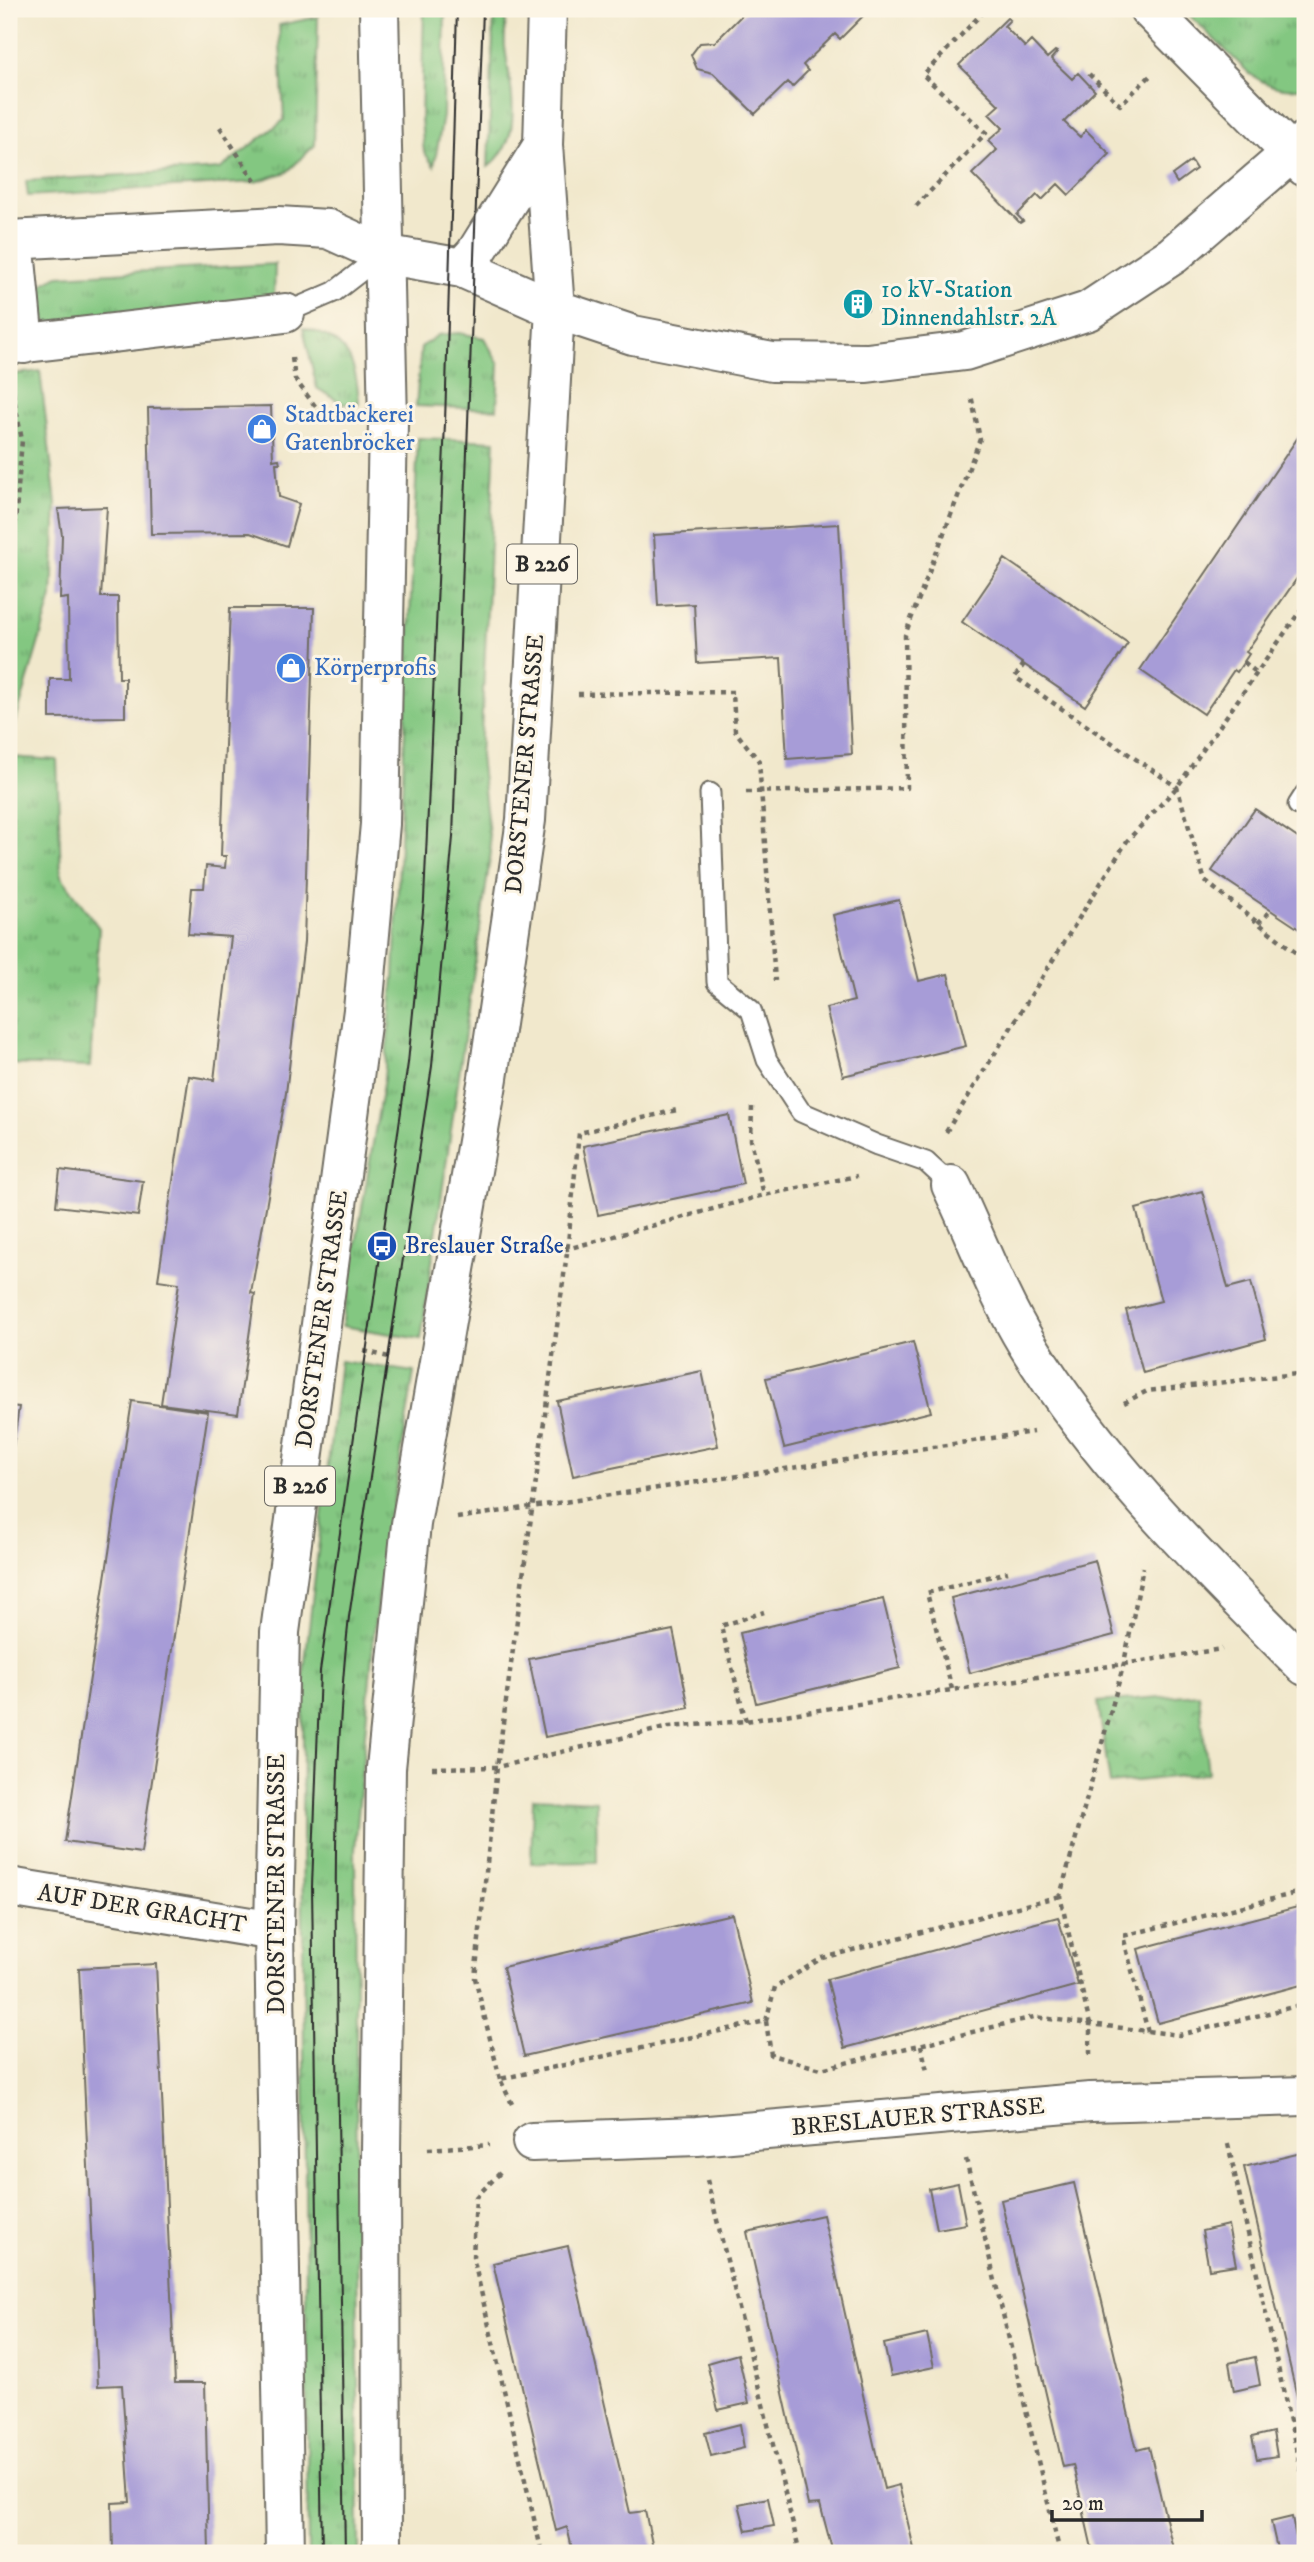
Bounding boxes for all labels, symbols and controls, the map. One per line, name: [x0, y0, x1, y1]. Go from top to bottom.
place label: 10 kV-Station Dinnendahlstr. 2A: [881, 275, 1057, 333]
building icon: 10 kV-Station Dinnendahlstr. 2A: [841, 287, 875, 321]
place label: Stadtbäckerei Gatenbröcker: [285, 400, 415, 458]
shop icon: Stadtbäckerei Gatenbröcker: [245, 412, 279, 446]
road number: B 226: [507, 544, 577, 584]
street label: DORSTENER STRASSE: [499, 633, 551, 895]
shop icon: Körperprofis: [274, 651, 308, 685]
place label: Körperprofis: [314, 653, 436, 683]
street label: DORSTENER STRASSE: [289, 1188, 355, 1450]
bus stop icon: Breslauer Straße: [365, 1229, 399, 1263]
place label: Breslauer Straße: [405, 1231, 564, 1261]
road number: B 226: [265, 1466, 335, 1506]
street label: DORSTENER STRASSE: [262, 1754, 292, 2014]
street label: AUF DER GRACHT: [35, 1878, 249, 1940]
street label: BRESLAUER STRASSE: [790, 2091, 1046, 2143]
scale bar: [1052, 2478, 1202, 2522]
text: 20 m: [1062, 2491, 1104, 2517]

